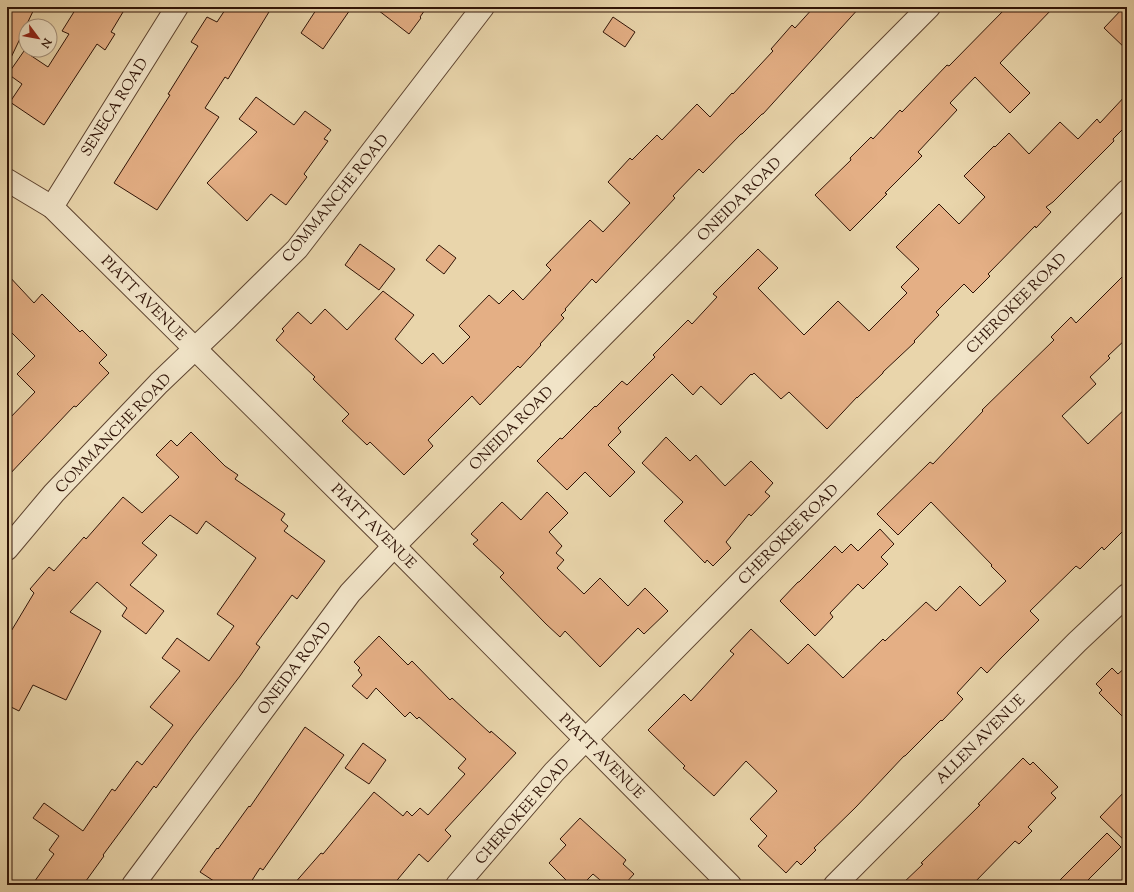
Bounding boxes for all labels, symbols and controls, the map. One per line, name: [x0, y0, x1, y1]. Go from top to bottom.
north arrow: [18, 18, 58, 58]
text: N: [36, 34, 55, 51]
street label: SENECA ROAD: [77, 55, 154, 161]
street label: COMMANCHE ROAD: [278, 130, 394, 267]
street label: ONEIDA ROAD: [693, 153, 787, 247]
street label: CHEROKEE ROAD: [962, 249, 1072, 359]
street label: PIATT AVENUE: [96, 252, 190, 346]
street label: COMMANCHE ROAD: [51, 369, 177, 499]
street label: ONEIDA ROAD: [465, 382, 559, 476]
street label: PIATT AVENUE: [326, 480, 420, 574]
street label: CHEROKEE ROAD: [734, 480, 844, 590]
street label: ONEIDA ROAD: [253, 618, 337, 720]
street label: ALLEN AVENUE: [932, 691, 1031, 790]
street label: PIATT AVENUE: [554, 710, 648, 804]
street label: CHEROKEE ROAD: [471, 754, 575, 870]

